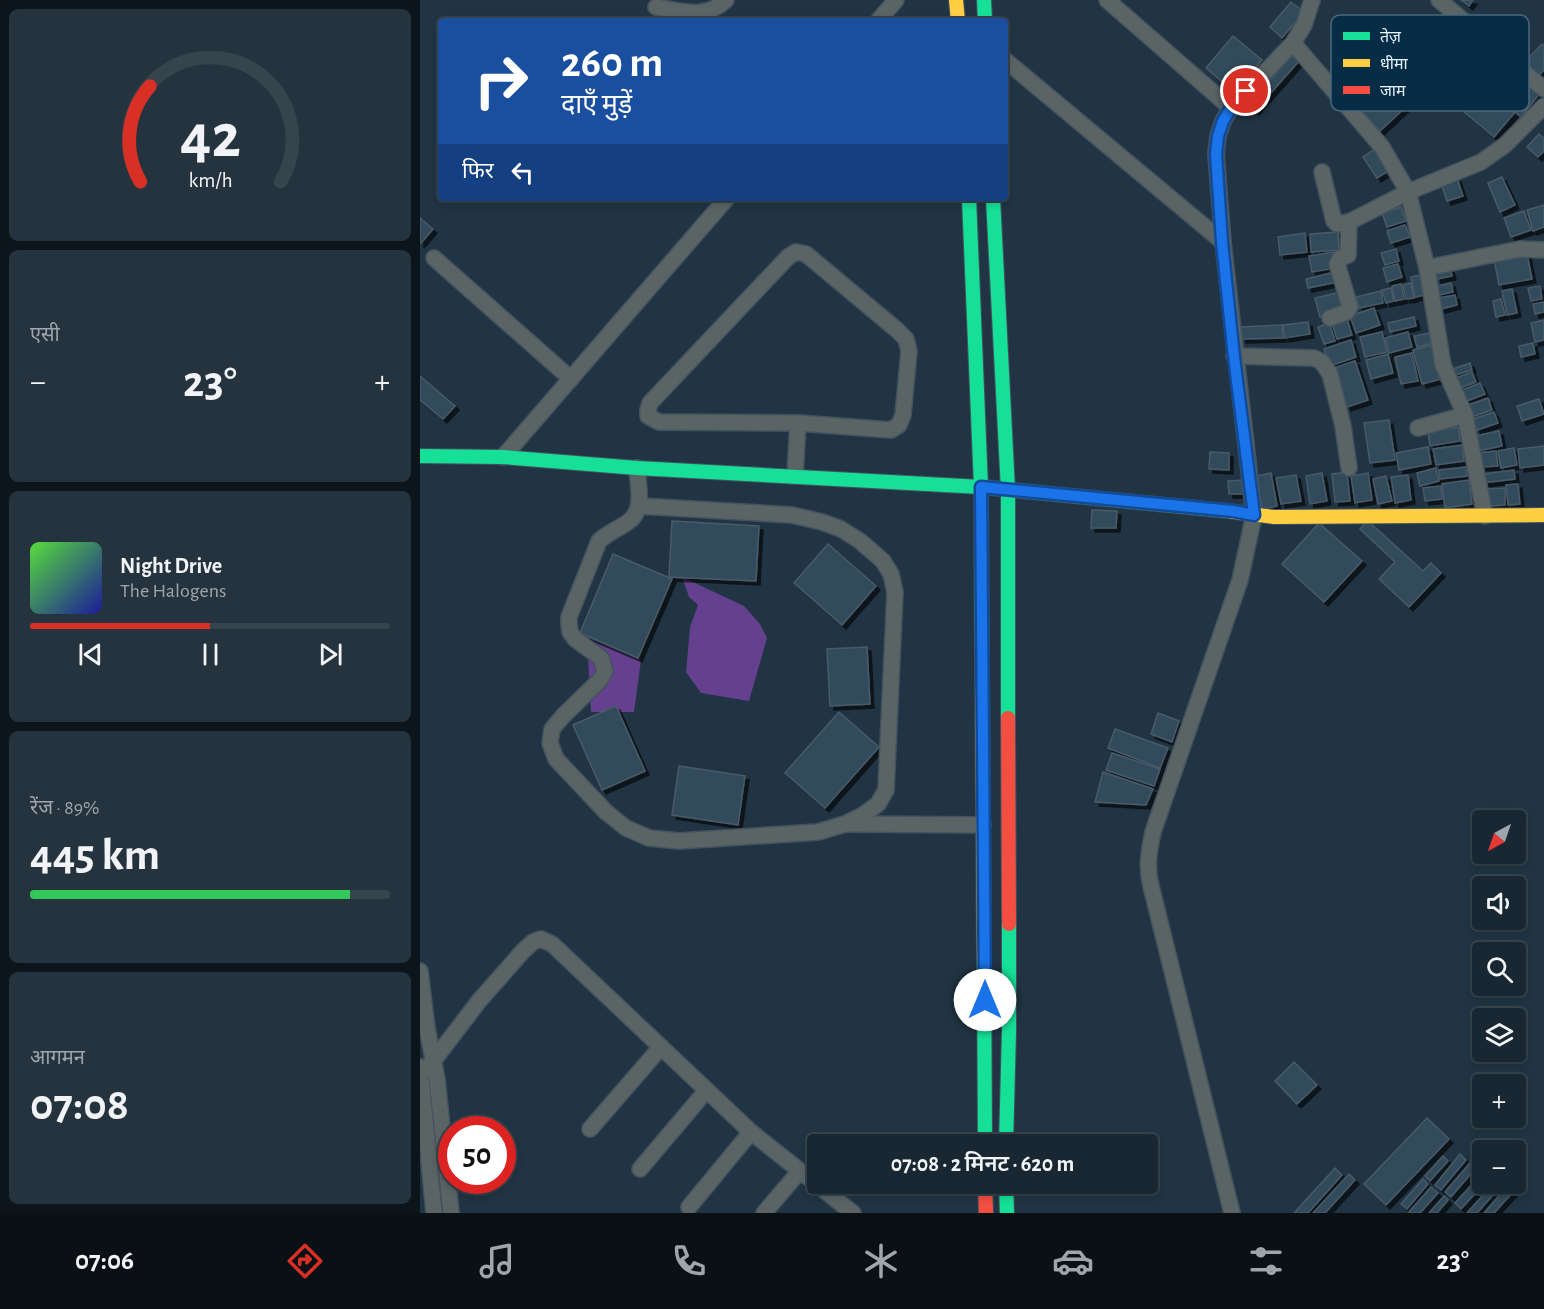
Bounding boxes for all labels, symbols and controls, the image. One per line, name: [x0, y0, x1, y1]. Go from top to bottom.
legend: [1331, 15, 1529, 111]
text: तेज़: [1380, 27, 1402, 45]
icon: right: [462, 42, 540, 120]
text: 260 m: [561, 42, 663, 84]
text: धीमा: [1380, 55, 1409, 72]
pin: [1220, 65, 1271, 116]
icon: arrive: [1229, 74, 1262, 107]
text: जाम: [1380, 83, 1406, 99]
text: दाएँ मुड़ें: [561, 91, 632, 118]
text: 42: [180, 106, 240, 168]
icon: left: [506, 156, 539, 189]
text: फिर: [462, 160, 494, 182]
text: km/h: [188, 170, 232, 191]
text: एसी: [30, 325, 60, 345]
text: 23°: [183, 360, 237, 405]
text: −: [30, 366, 46, 399]
text: +: [374, 366, 390, 399]
text: Night Drive: [120, 555, 222, 577]
text: The Halogens: [120, 581, 226, 601]
icon: previous: [74, 638, 107, 671]
icon: pause: [194, 638, 227, 671]
icon: next: [314, 638, 347, 671]
text: रेंज · 89%: [30, 798, 100, 818]
north arrow: [1472, 810, 1526, 864]
map controls: [1472, 810, 1526, 1194]
text: 445 km: [30, 833, 160, 878]
button: sound: [1472, 876, 1526, 930]
button: search: [1472, 942, 1526, 996]
position arrow: [953, 968, 1017, 1032]
button: layers: [1472, 1008, 1526, 1062]
text: आगमन: [30, 1048, 85, 1068]
button: +: [1472, 1074, 1526, 1128]
text: 07:08: [30, 1083, 129, 1128]
speed limit sign: 50: [438, 1116, 516, 1194]
button: −: [1472, 1140, 1526, 1194]
text: 07:08 · 2 मिनट · 620 m: [891, 1153, 1074, 1175]
icon: directions: [284, 1240, 326, 1282]
icon: music: [476, 1240, 518, 1282]
icon: phone: [668, 1240, 710, 1282]
icon: climate: [860, 1240, 902, 1282]
icon: car: [1052, 1240, 1094, 1282]
icon: filters: [1245, 1240, 1287, 1282]
text: 07:06: [75, 1247, 134, 1274]
text: 23°: [1437, 1247, 1469, 1274]

